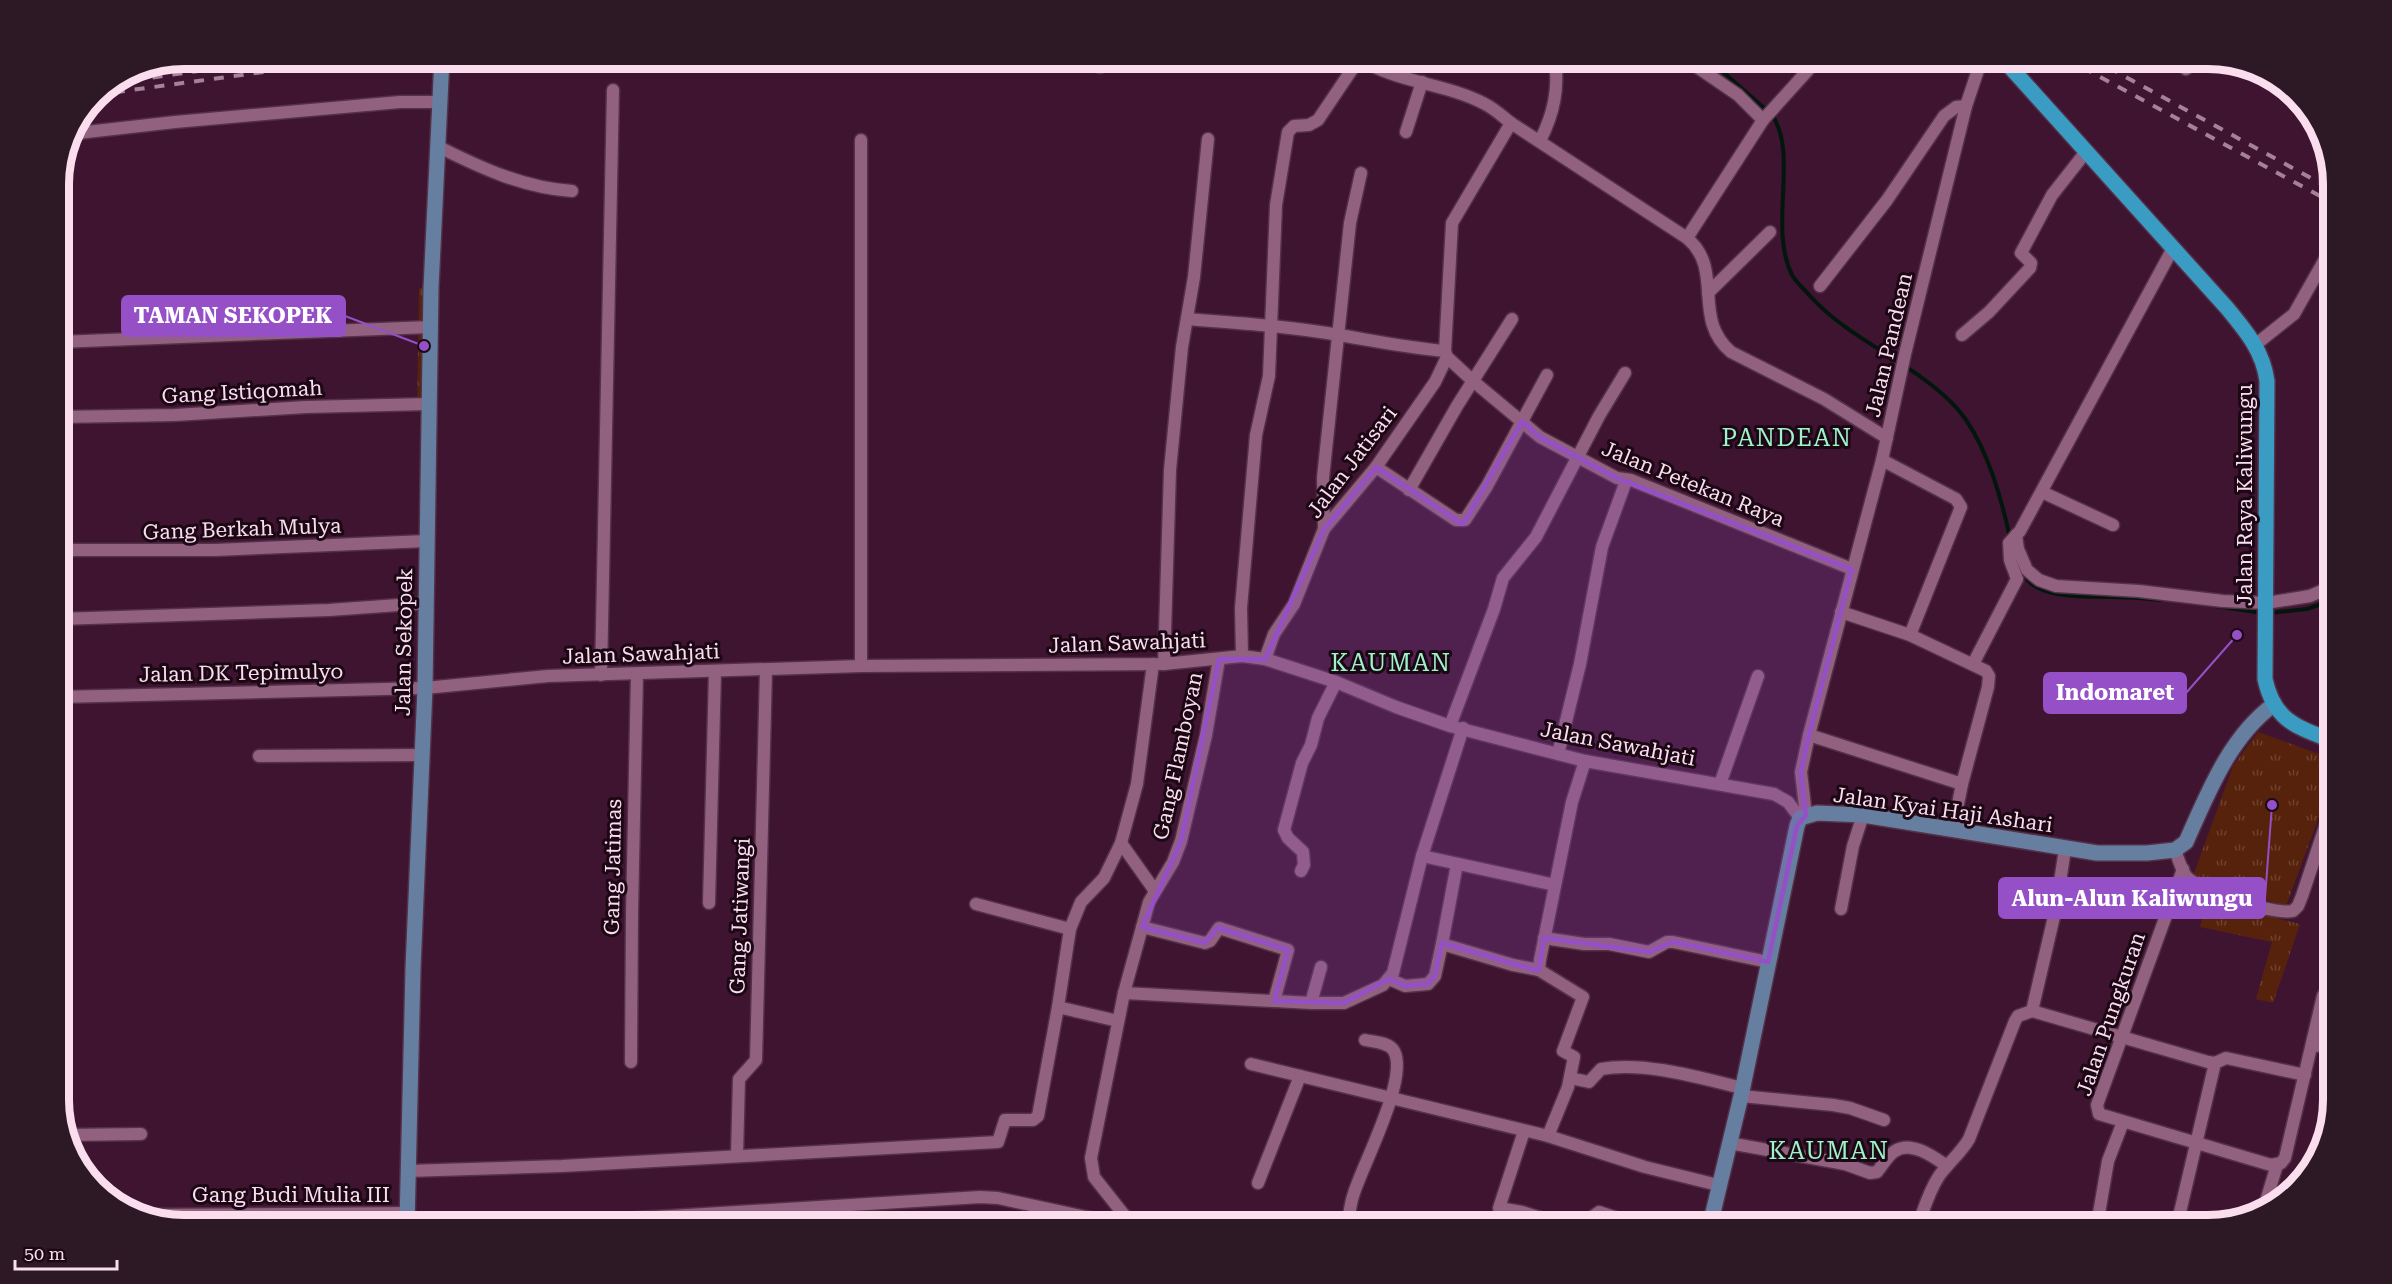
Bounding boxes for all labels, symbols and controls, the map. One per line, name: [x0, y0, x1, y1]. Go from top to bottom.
street label: Jalan Pandean: [1861, 270, 1917, 419]
callout: TAMAN SEKOPEK: [122, 296, 345, 336]
text: TAMAN SEKOPEK: [134, 303, 332, 328]
street label: Gang Istiqomah: [161, 376, 324, 408]
street label: Jalan Raya Kaliwungu: [2233, 384, 2257, 606]
street label: Jalan Jatisari: [1302, 401, 1402, 522]
district label: PANDEAN: [1722, 424, 1852, 452]
street label: Jalan Petekan Raya: [1598, 436, 1788, 532]
street label: Gang Berkah Mulya: [142, 514, 342, 544]
street label: Jalan Sekopek: [391, 568, 417, 716]
street label: Jalan Sawahjati: [1048, 628, 1206, 658]
street label: Jalan Sawahjati: [562, 639, 720, 669]
district label: KAUMAN: [1331, 649, 1451, 677]
street label: Jalan DK Tepimulyo: [139, 659, 343, 687]
street label: Gang Flamboyan: [1148, 669, 1208, 842]
callout: Indomaret: [2044, 673, 2186, 713]
text: Indomaret: [2056, 680, 2174, 705]
street label: Jalan Sawahjati: [1538, 717, 1698, 771]
street label: Jalan Kyai Haji Ashari: [1832, 783, 2054, 837]
street label: Gang Jatimas: [600, 799, 626, 935]
street label: Gang Jatiwangi: [725, 837, 755, 995]
callout: Alun-Alun Kaliwungu: [1999, 878, 2265, 918]
text: Alun-Alun Kaliwungu: [2011, 886, 2253, 911]
street label: Jalan Pungkuran: [2072, 929, 2150, 1099]
district label: KAUMAN: [1769, 1137, 1889, 1165]
street label: Gang Budi Mulia III: [192, 1183, 390, 1207]
scale bar: [15, 1233, 117, 1271]
text: 50 m: [24, 1243, 65, 1264]

